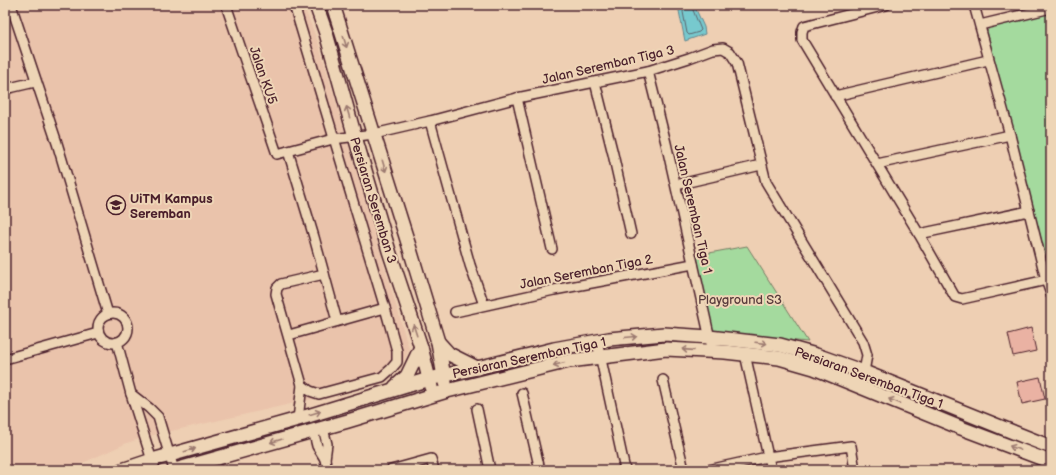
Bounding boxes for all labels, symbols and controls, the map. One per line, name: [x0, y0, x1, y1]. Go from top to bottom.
one-way arrow: [342, 36, 349, 49]
street label: Jalan Seremban Tiga 3: [541, 42, 676, 88]
street label: Jalan KU5: [246, 44, 280, 106]
one-way arrow: [344, 106, 351, 119]
street label: Persiaran Seremban 3: [346, 135, 400, 265]
street label: Jalan Seremban Tiga 1: [670, 143, 716, 275]
one-way arrow: [380, 160, 388, 172]
place label: UiTM Kampus Seremban: [130, 191, 213, 222]
school or university icon: UiTM Kampus Seremban: [105, 194, 127, 216]
street label: Jalan Seremban Tiga 2: [519, 251, 654, 293]
park label: Playground S3: [698, 292, 782, 308]
one-way arrow: [411, 324, 418, 337]
one-way arrow: [624, 333, 637, 341]
street label: Persiaran Seremban Tiga 1: [451, 334, 608, 382]
one-way arrow: [754, 339, 767, 347]
street label: Persiaran Seremban Tiga 1: [792, 344, 945, 412]
one-way arrow: [682, 347, 695, 354]
one-way arrow: [553, 361, 566, 368]
one-way arrow: [888, 396, 900, 404]
one-way arrow: [309, 409, 321, 417]
one-way arrow: [270, 438, 283, 445]
one-way arrow: [1009, 444, 1021, 452]
one-way arrow: [183, 446, 196, 453]

